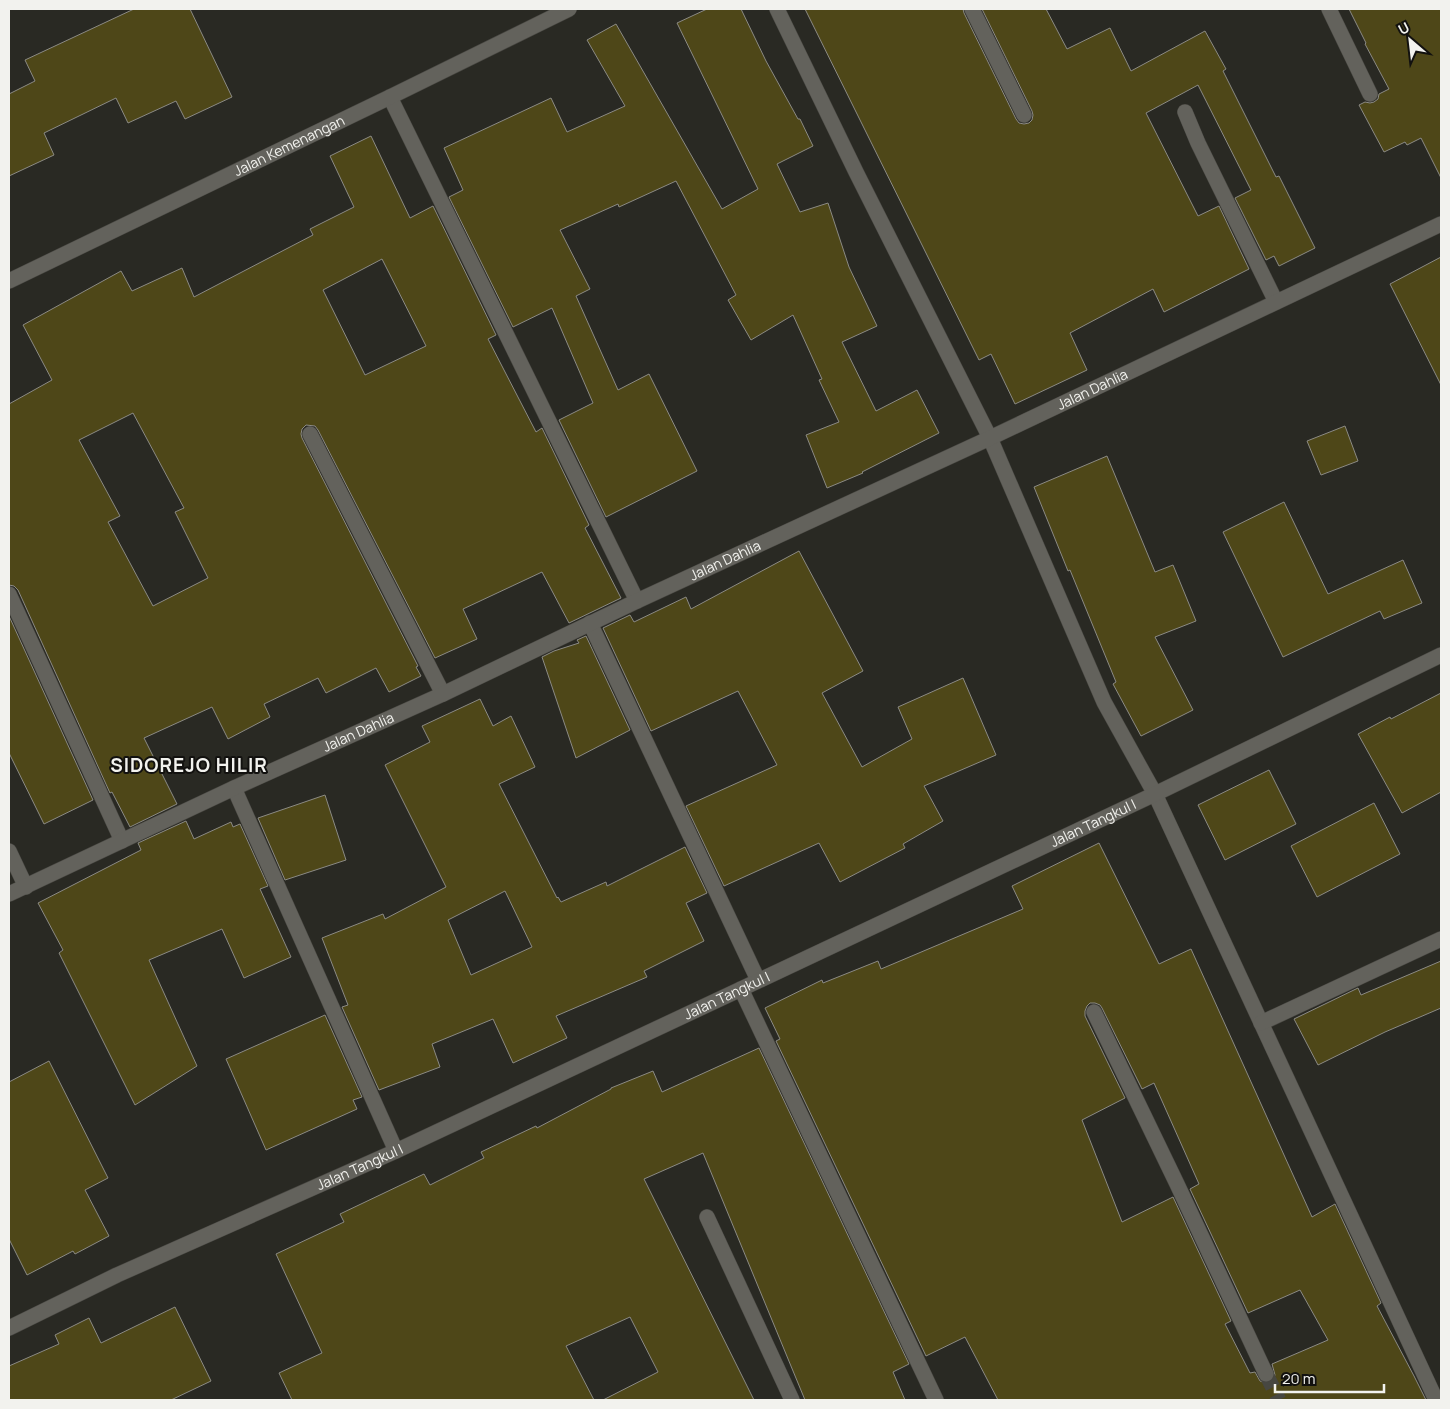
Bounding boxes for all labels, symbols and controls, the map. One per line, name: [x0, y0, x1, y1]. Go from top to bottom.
north arrow: [1385, 15, 1435, 65]
text: U: [1395, 17, 1413, 39]
street label: Jalan Kemenangan: [230, 110, 347, 180]
street label: Jalan Dahlia: [1053, 364, 1131, 414]
street label: Jalan Dahlia: [686, 535, 763, 585]
street label: Jalan Dahlia: [319, 707, 397, 756]
district label: SIDOREJO HILIR: [110, 752, 268, 778]
street label: Jalan Tangkul I: [1047, 794, 1139, 851]
street label: Jalan Tangkul I: [680, 967, 773, 1024]
street label: Jalan Tangkul I: [313, 1139, 406, 1194]
scale bar: [1275, 1362, 1384, 1394]
text: 20 m: [1282, 1368, 1315, 1389]

